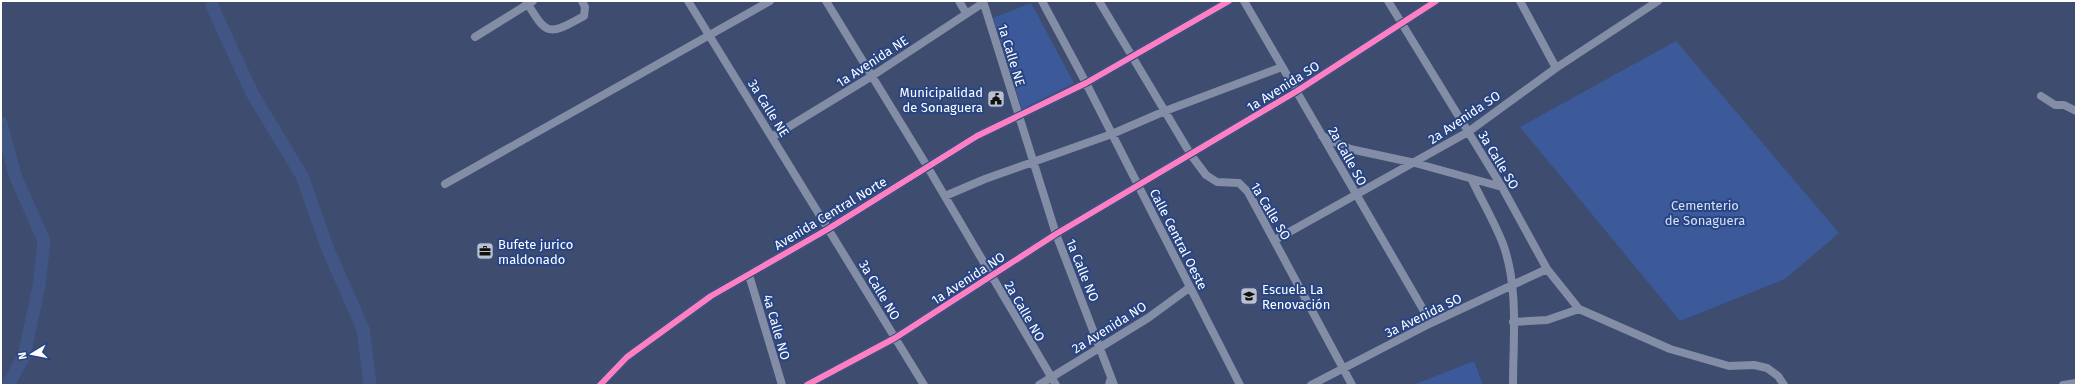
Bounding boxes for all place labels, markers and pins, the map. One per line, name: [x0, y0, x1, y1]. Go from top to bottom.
place label: Municipalidad de Sonaguera: [900, 85, 983, 115]
public building icon: Municipalidad de Sonaguera: [986, 89, 1006, 109]
place label: Bufete jurico maldonado: [498, 237, 573, 267]
office icon: Bufete jurico maldonado: [475, 241, 495, 261]
place label: Escuela La Renovación: [1262, 282, 1330, 312]
school or university icon: Escuela La Renovación: [1239, 286, 1259, 306]

